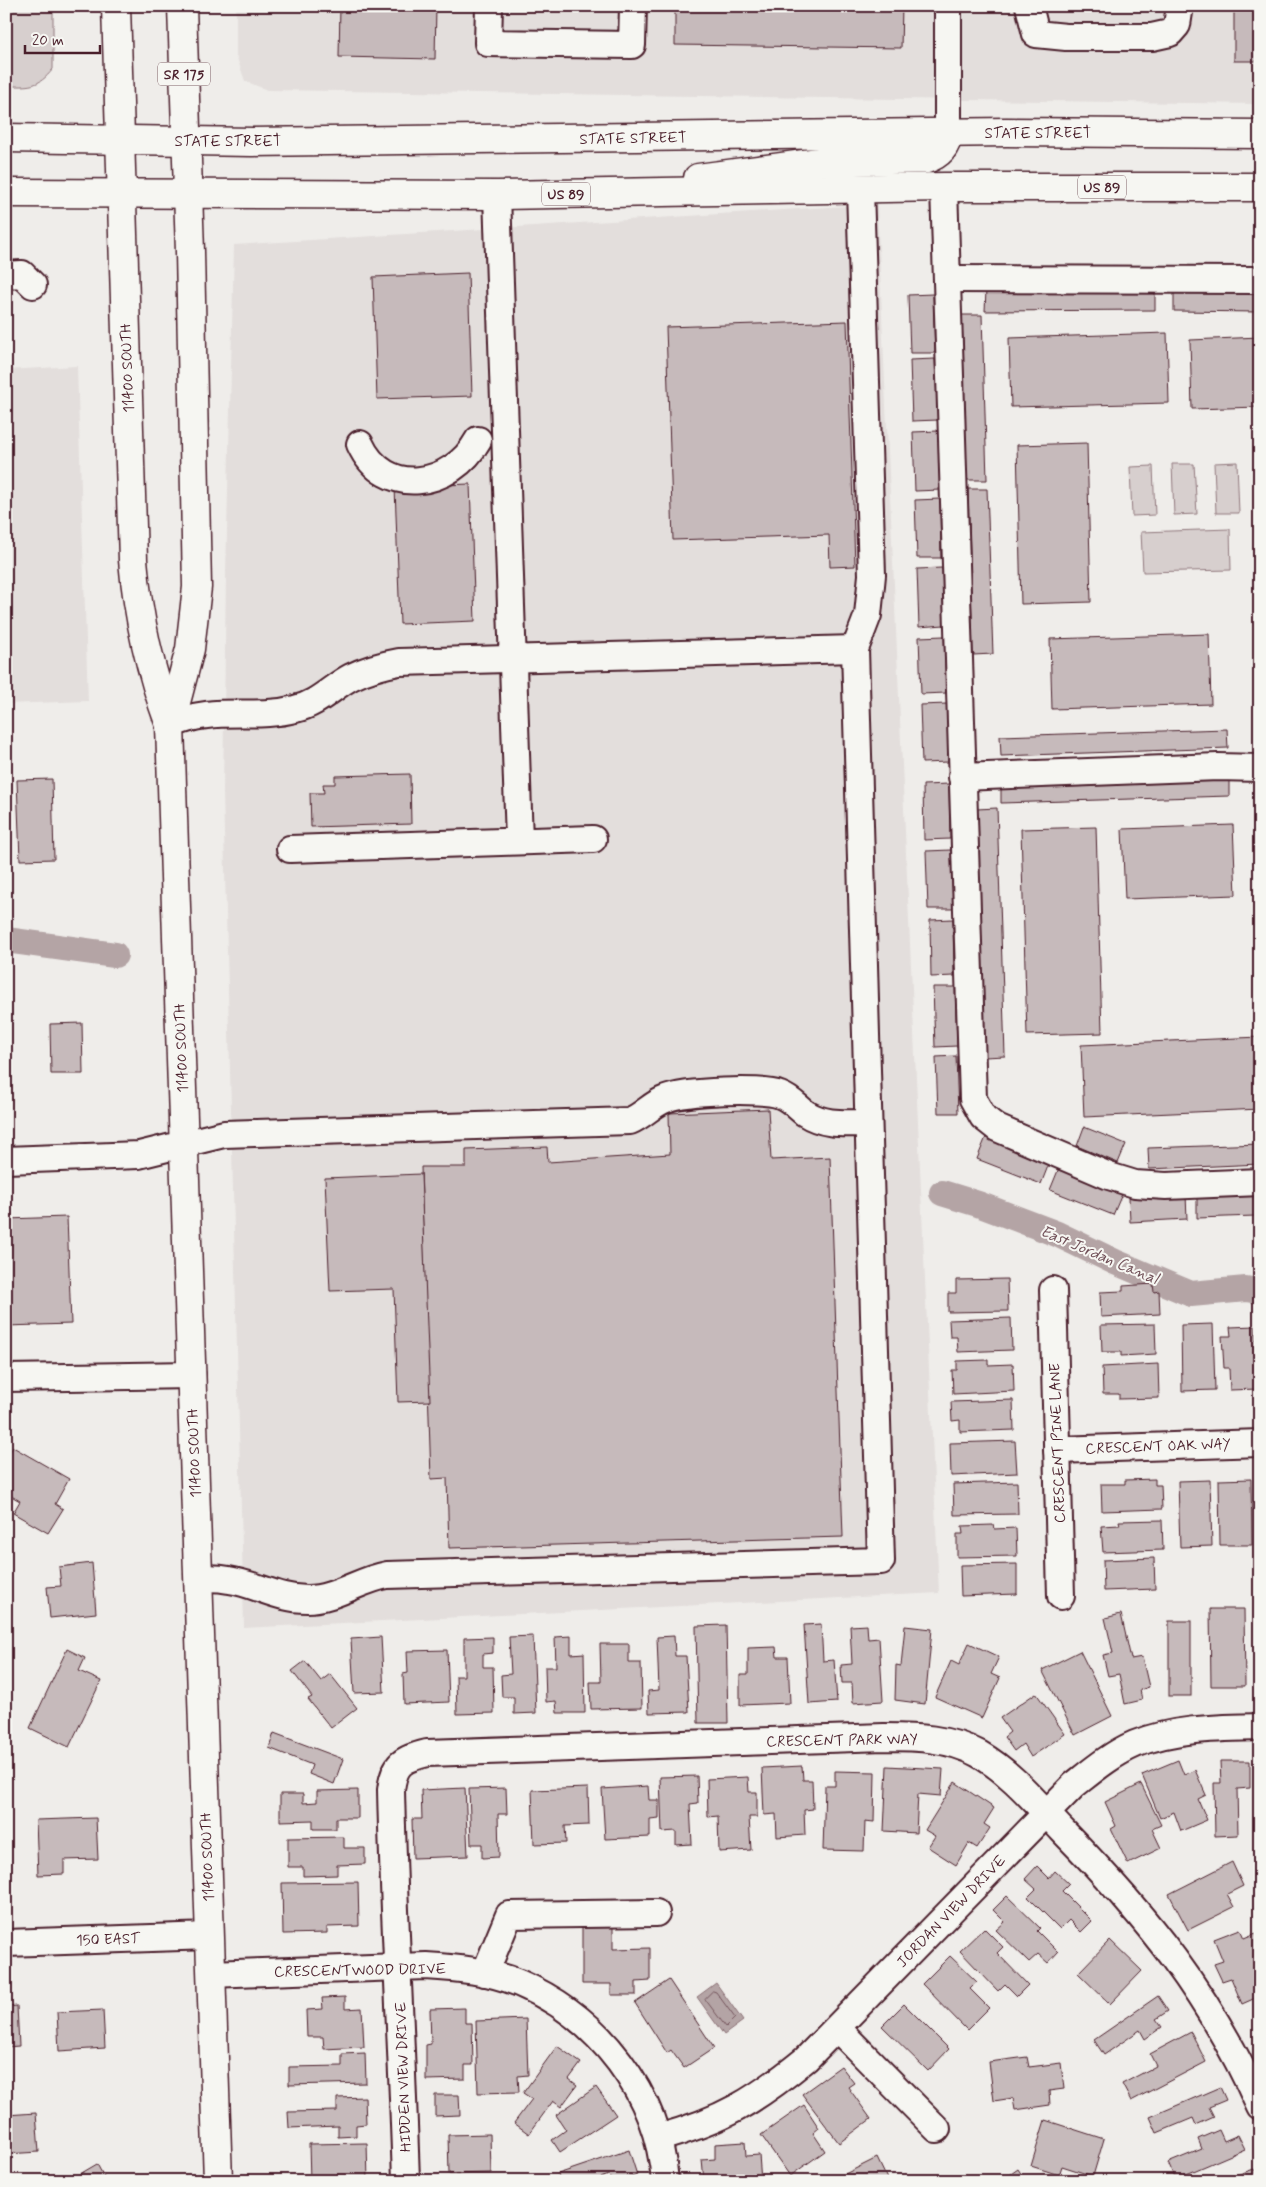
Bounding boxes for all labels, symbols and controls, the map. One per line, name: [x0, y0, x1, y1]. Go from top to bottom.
scale bar: [25, 22, 100, 54]
text: 20 m: [32, 31, 64, 51]
road number: SR 175: [158, 62, 210, 86]
street label: STATE STREET: [984, 124, 1092, 144]
street label: STATE STREET: [579, 128, 687, 150]
street label: STATE STREET: [174, 132, 282, 152]
road number: US 89: [1078, 176, 1126, 198]
road number: US 89: [542, 182, 590, 205]
street label: 11400 SOUTH: [116, 323, 140, 413]
street label: 11400 SOUTH: [170, 1003, 194, 1093]
water label: East Jordan Canal: [1037, 1221, 1163, 1290]
street label: CRESCENT PINE LANE: [1045, 1362, 1071, 1524]
street label: 11400 SOUTH: [183, 1408, 207, 1498]
street label: CRESCENT OAK WAY: [1085, 1434, 1231, 1460]
street label: CRESCENT PARK WAY: [766, 1730, 918, 1752]
street label: 11400 SOUTH: [196, 1812, 220, 1902]
street label: JORDAN VIEW DRIVE: [893, 1851, 1011, 1972]
street label: 150 EAST: [76, 1929, 141, 1951]
street label: CRESCENTWOOD DRIVE: [274, 1959, 447, 1983]
street label: HIDDEN VIEW DRIVE: [391, 2001, 417, 2152]

